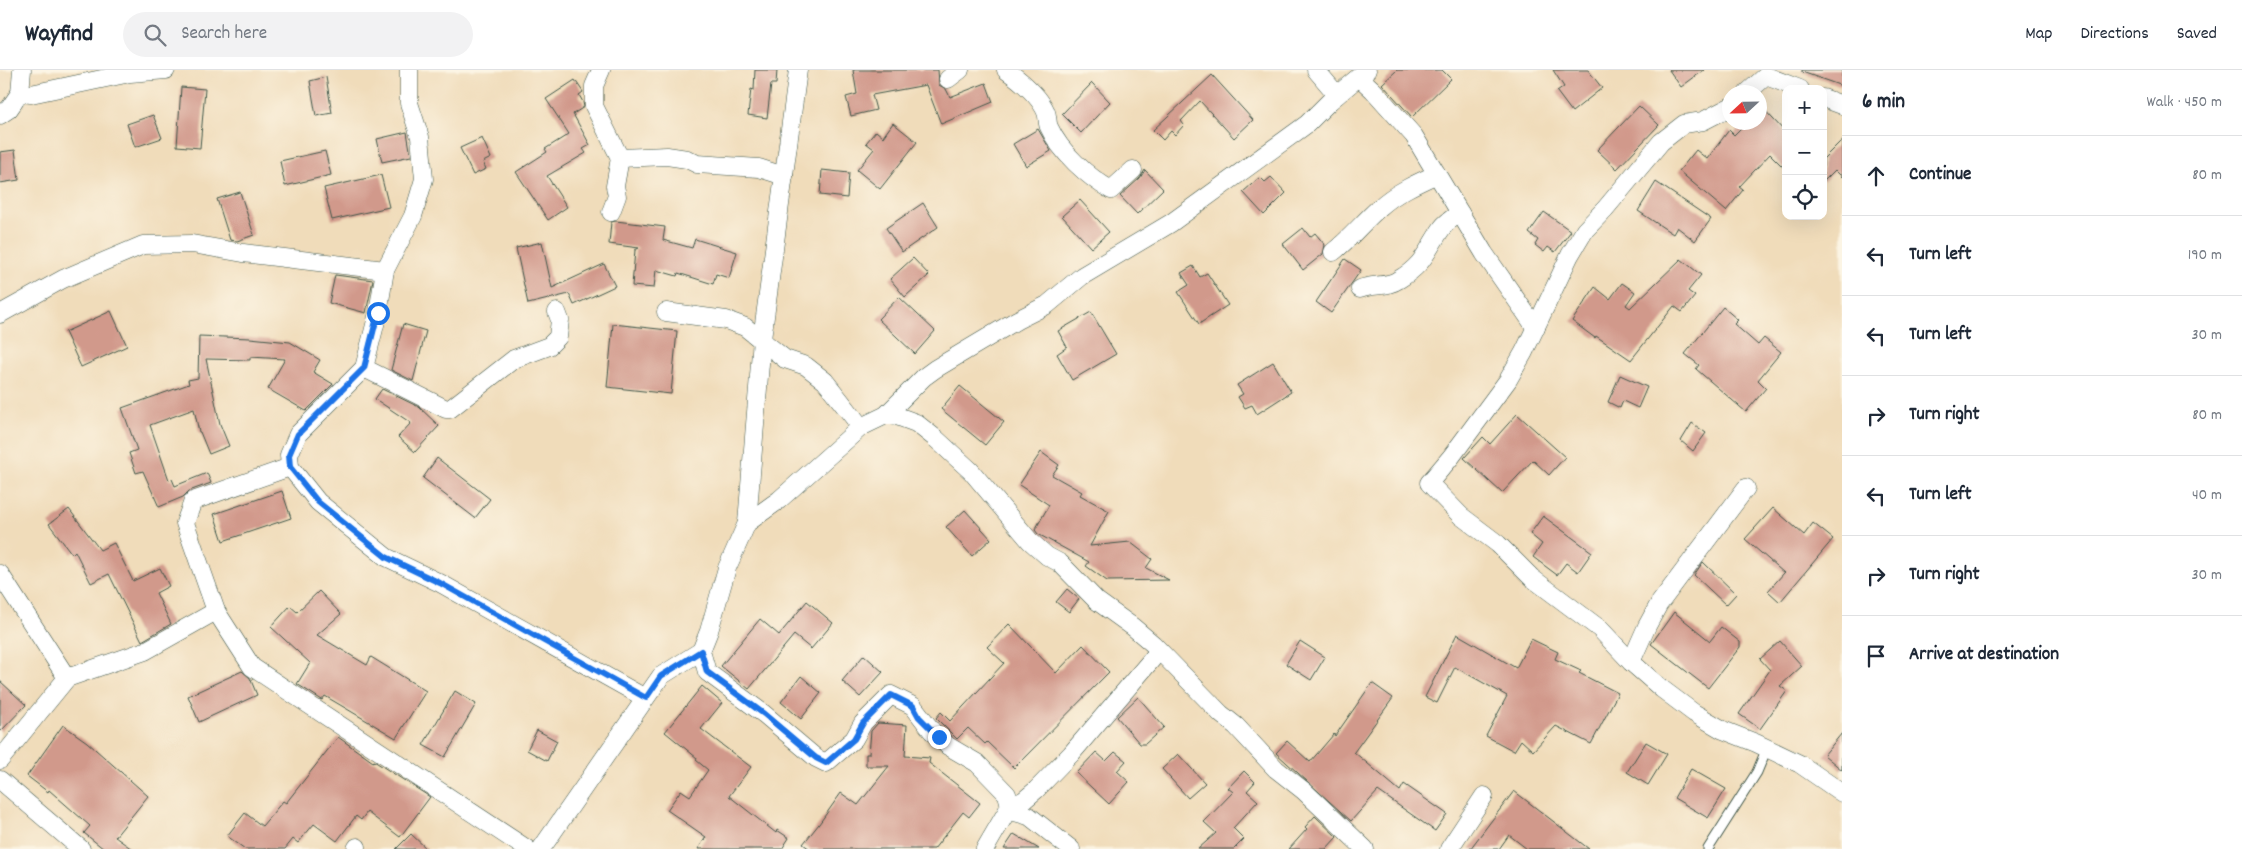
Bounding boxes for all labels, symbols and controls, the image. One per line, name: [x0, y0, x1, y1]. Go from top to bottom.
search box: [123, 12, 473, 57]
text: Wayfind: [25, 18, 93, 52]
icon: search: [141, 21, 169, 49]
text: Search here: [181, 21, 267, 48]
text: Map: [2025, 22, 2052, 47]
text: Directions: [2080, 22, 2149, 47]
text: Saved: [2177, 22, 2217, 47]
north arrow: [1722, 85, 1767, 130]
map controls: [1782, 85, 1827, 220]
button: +: [1782, 85, 1827, 130]
text: 6 min: [1862, 88, 1905, 118]
text: Walk · 450 m: [2147, 91, 2222, 114]
button: −: [1782, 130, 1827, 175]
icon: ahead: [1862, 162, 1890, 190]
text: Continue: [1909, 162, 1971, 189]
text: 80 m: [2192, 164, 2222, 187]
button: locate: [1782, 175, 1827, 220]
icon: left: [1862, 242, 1890, 270]
text: Turn left: [1909, 242, 1972, 269]
text: 190 m: [2188, 244, 2222, 267]
route start: [367, 302, 390, 325]
icon: left: [1862, 322, 1890, 350]
text: Turn left: [1909, 322, 1972, 349]
text: 30 m: [2192, 324, 2222, 347]
icon: right: [1862, 402, 1890, 430]
text: Turn right: [1909, 402, 1980, 429]
text: 80 m: [2192, 404, 2222, 427]
icon: left: [1862, 482, 1890, 510]
text: Turn left: [1909, 482, 1972, 509]
text: 40 m: [2192, 484, 2222, 507]
icon: right: [1862, 562, 1890, 590]
text: Turn right: [1909, 562, 1980, 589]
text: 30 m: [2192, 564, 2222, 587]
icon: arrive: [1862, 642, 1890, 670]
text: Arrive at destination: [1909, 642, 2059, 669]
route end: [928, 726, 951, 749]

